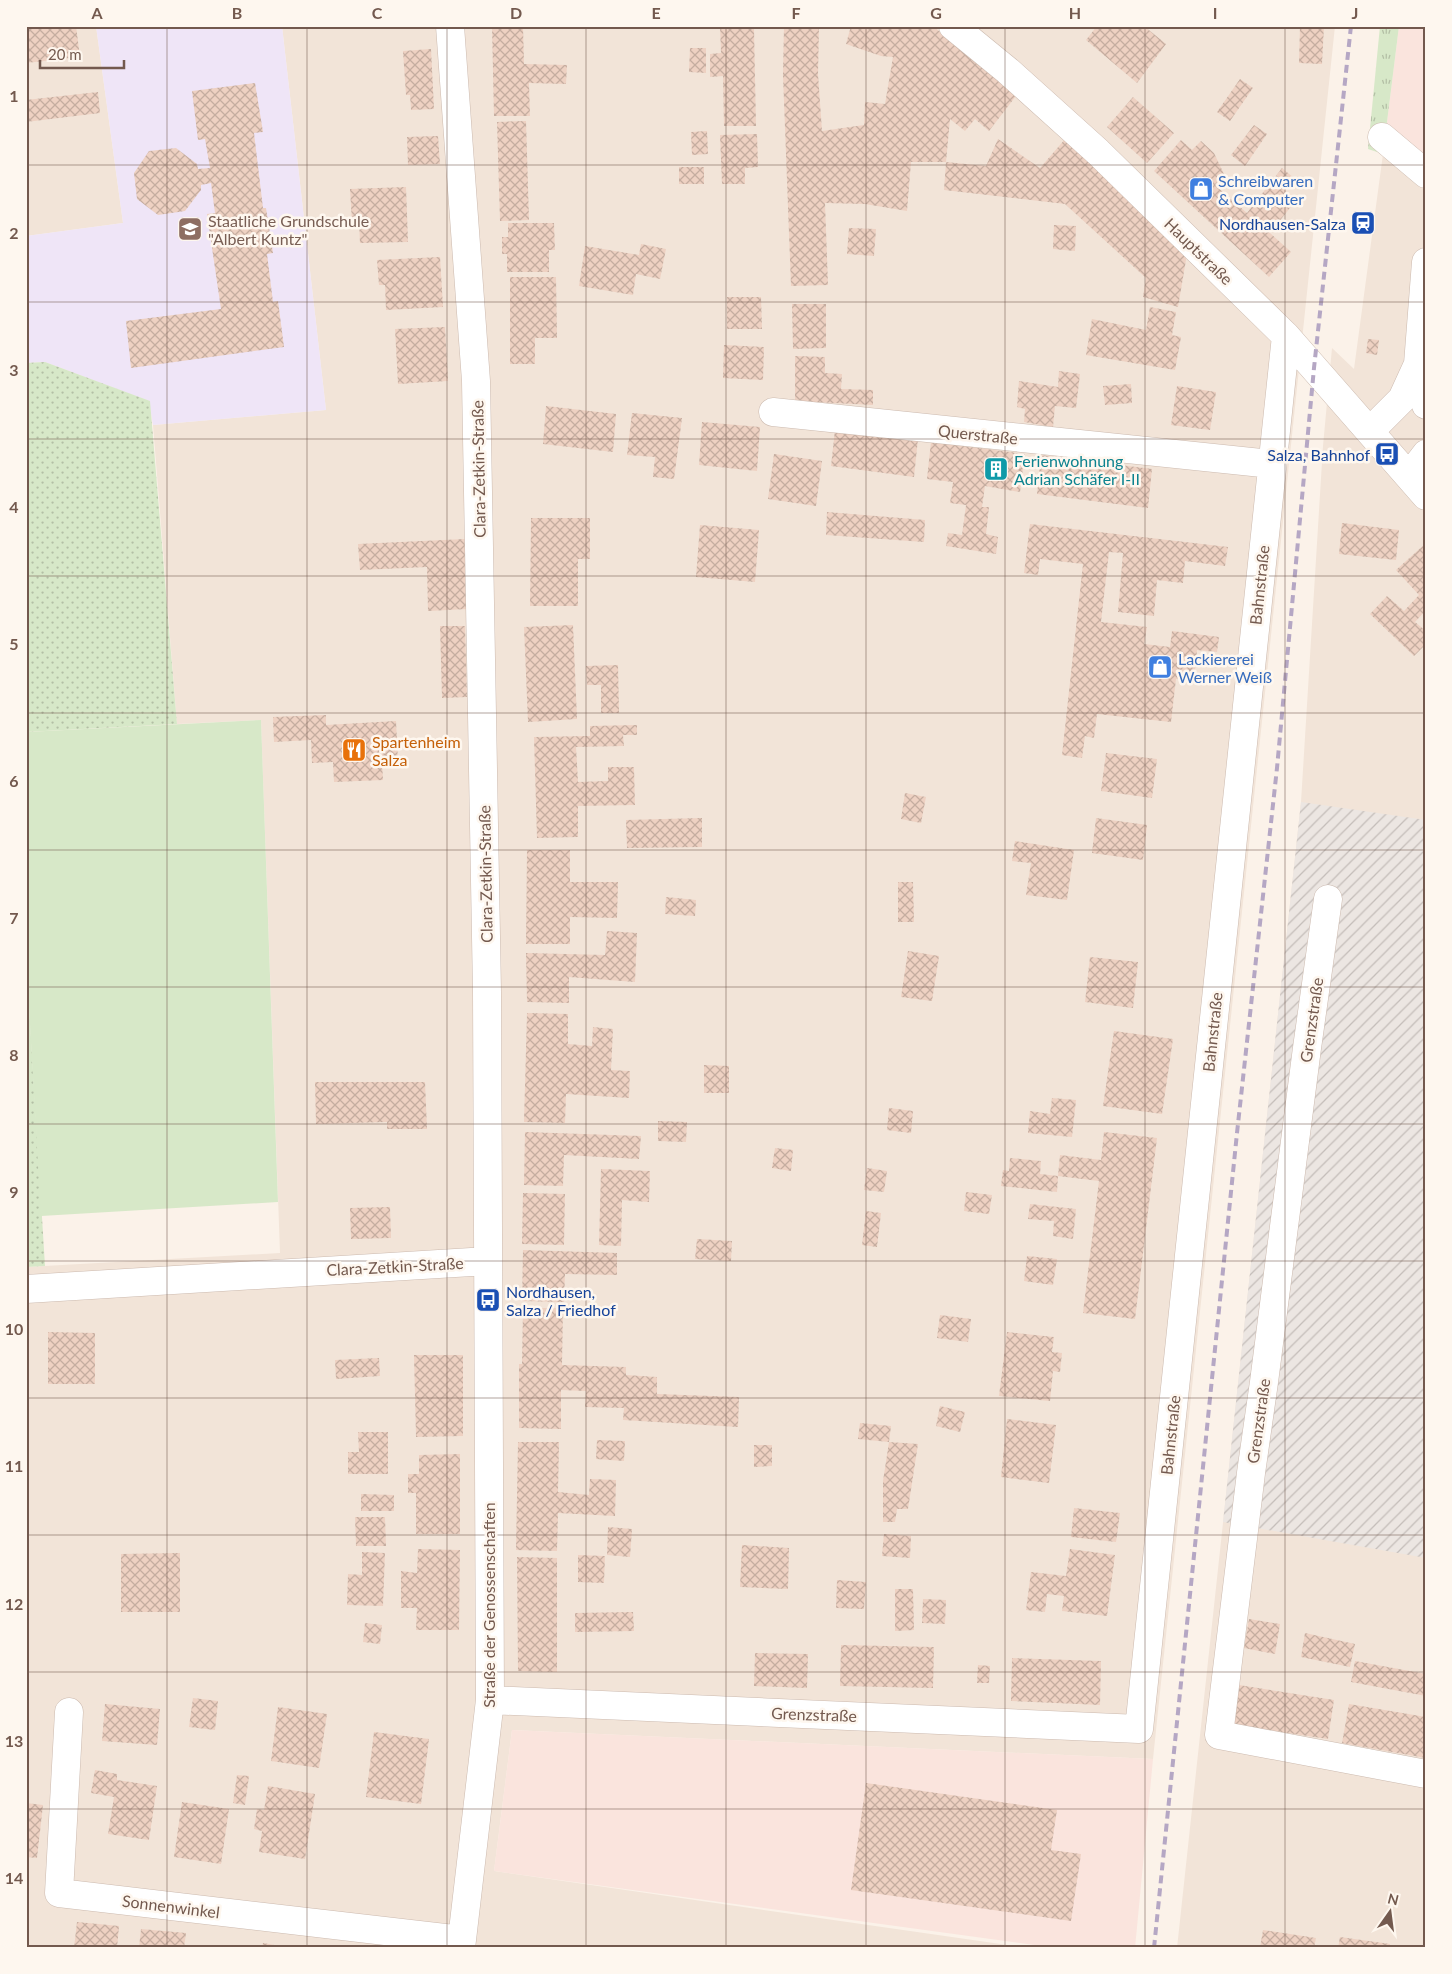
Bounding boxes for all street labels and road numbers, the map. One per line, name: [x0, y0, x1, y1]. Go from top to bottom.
street label: Hauptstraße: [1161, 214, 1237, 288]
street label: Clara-Zetkin-Straße: [467, 400, 489, 538]
street label: Querstraße: [937, 420, 1019, 448]
street label: Bahnstraße: [1245, 544, 1273, 626]
street label: Clara-Zetkin-Straße: [474, 805, 496, 943]
street label: Grenzstraße: [1296, 976, 1326, 1064]
street label: Bahnstraße: [1198, 991, 1226, 1073]
street label: Clara-Zetkin-Straße: [326, 1253, 464, 1279]
street label: Grenzstraße: [1243, 1377, 1273, 1465]
street label: Bahnstraße: [1156, 1394, 1184, 1476]
street label: Straße der Genossenschaften: [479, 1502, 498, 1708]
street label: Grenzstraße: [771, 1703, 857, 1725]
street label: Sonnenwinkel: [121, 1891, 221, 1921]

